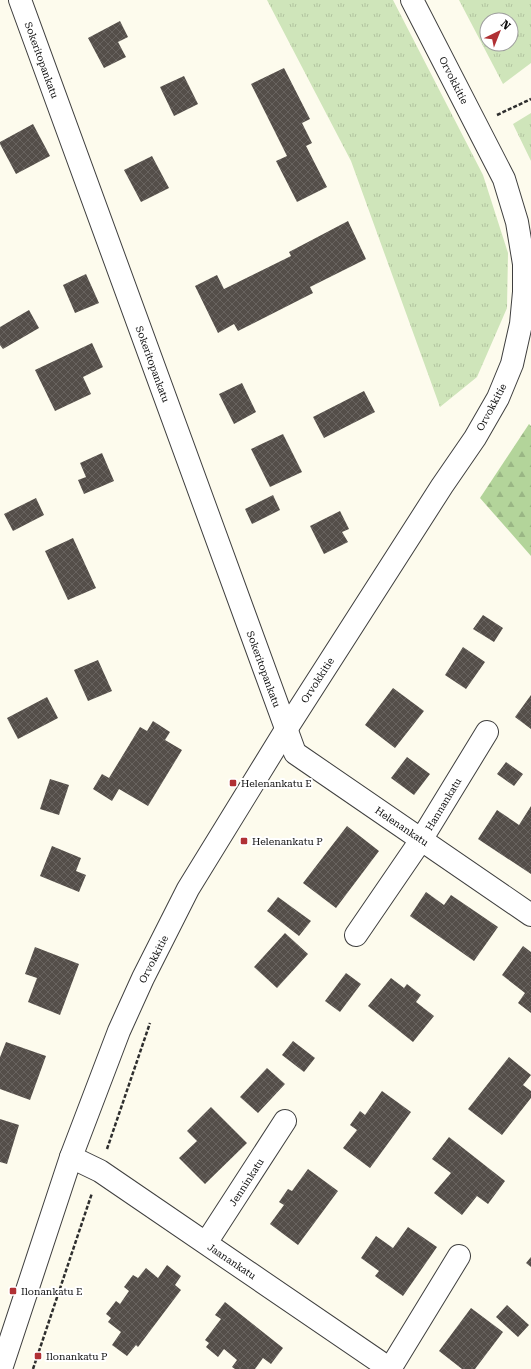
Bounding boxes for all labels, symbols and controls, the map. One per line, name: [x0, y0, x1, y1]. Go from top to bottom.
north arrow: [479, 12, 519, 52]
text: N: [498, 17, 513, 33]
street label: Sokeritopankatu: [23, 20, 61, 101]
street label: Orvokkitie: [437, 55, 470, 106]
street label: Sokeritopankatu: [134, 324, 172, 405]
street label: Orvokkitie: [474, 381, 509, 433]
street label: Sokeritopankatu: [245, 629, 283, 710]
street label: Orvokkitie: [299, 655, 336, 705]
street label: Hannankatu: [423, 775, 464, 833]
marker: Helenankatu E: [228, 778, 238, 788]
place label: Helenankatu E: [241, 778, 312, 789]
street label: Helenankatu: [373, 805, 431, 849]
marker: Helenankatu P: [239, 836, 249, 846]
place label: Helenankatu P: [252, 836, 323, 847]
street label: Orvokkitie: [137, 933, 170, 985]
street label: Jenninkatu: [227, 1156, 266, 1208]
street label: Jaanankatu: [206, 1241, 258, 1282]
marker: Ilonankatu E: [8, 1286, 18, 1296]
place label: Ilonankatu E: [21, 1286, 82, 1297]
marker: Ilonankatu P: [33, 1351, 43, 1361]
place label: Ilonankatu P: [46, 1351, 108, 1362]

